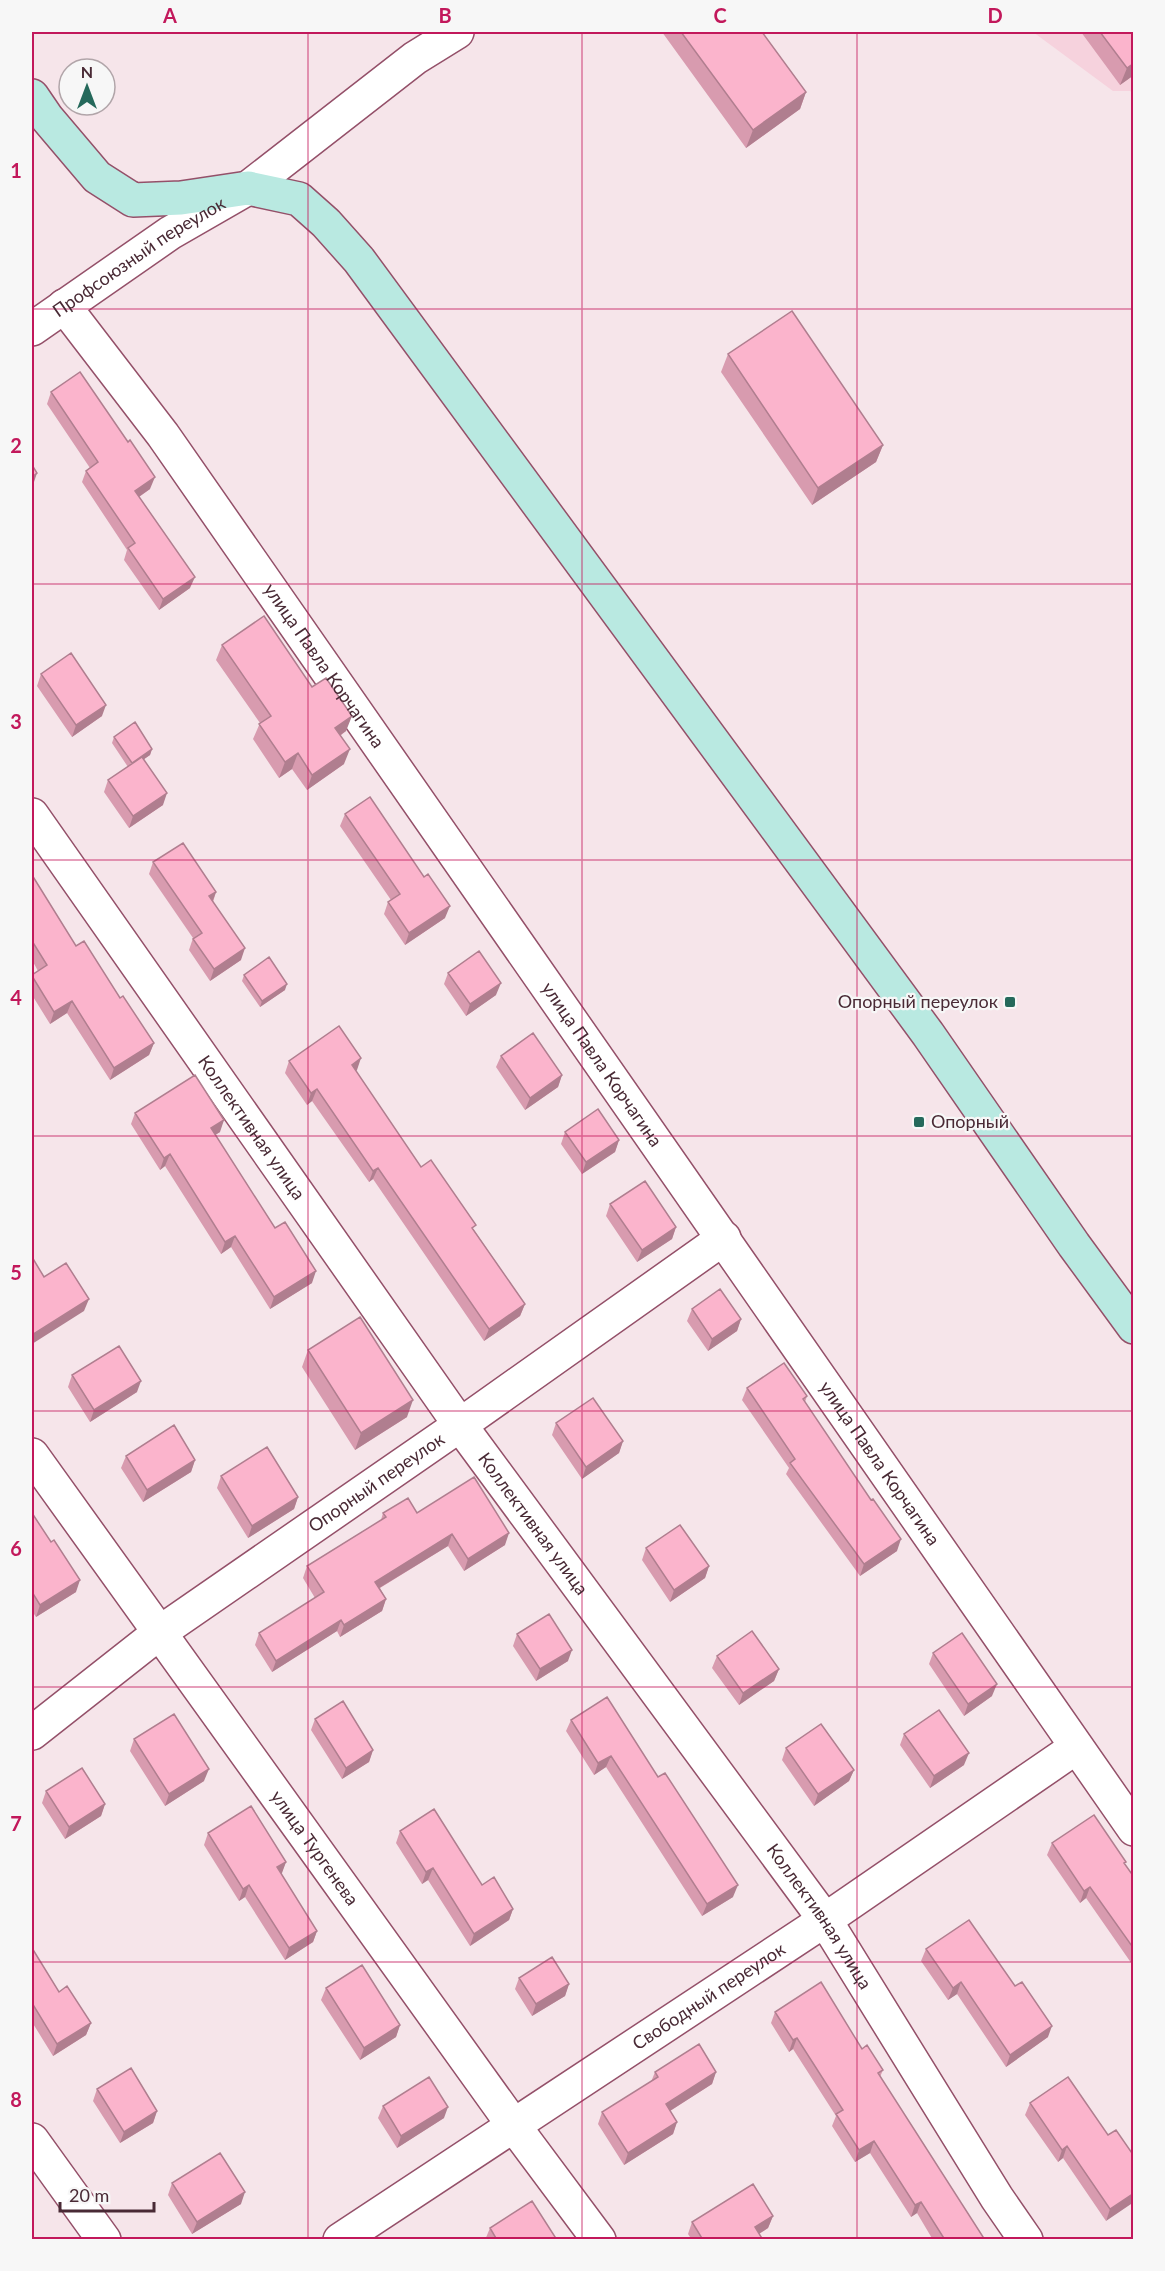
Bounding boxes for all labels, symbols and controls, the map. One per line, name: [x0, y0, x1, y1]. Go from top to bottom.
text: A: [162, 3, 177, 27]
text: B: [438, 3, 452, 27]
text: C: [713, 3, 727, 27]
text: D: [987, 3, 1003, 27]
north arrow: [57, 57, 117, 117]
text: N: [81, 62, 93, 81]
text: 1: [10, 158, 22, 182]
street label: Профсоюзный переулок: [48, 191, 229, 321]
text: 2: [10, 433, 22, 457]
street label: улица Павла Корчагина: [260, 579, 390, 752]
text: 3: [10, 709, 22, 733]
street label: улица Павла Корчагина: [538, 978, 667, 1151]
text: 4: [10, 985, 22, 1009]
place label: Опорный переулок: [838, 990, 999, 1012]
marker: Опорный переулок: [1003, 995, 1017, 1009]
street label: Коллективная улица: [194, 1051, 310, 1204]
place label: Опорный: [931, 1110, 1009, 1132]
marker: Опорный: [912, 1115, 926, 1129]
text: 5: [10, 1260, 22, 1284]
street label: улица Павла Корчагина: [815, 1376, 945, 1549]
street label: Опорный переулок: [304, 1427, 449, 1537]
street label: Коллективная улица: [474, 1448, 593, 1599]
text: 6: [10, 1536, 22, 1560]
street label: улица Тургенева: [266, 1786, 364, 1909]
text: 7: [10, 1811, 22, 1835]
street label: Коллективная улица: [762, 1839, 877, 1993]
street label: Свободный переулок: [628, 1937, 789, 2054]
text: 8: [10, 2087, 22, 2111]
scale bar: [60, 2175, 154, 2213]
text: 20 m: [69, 2184, 109, 2206]

